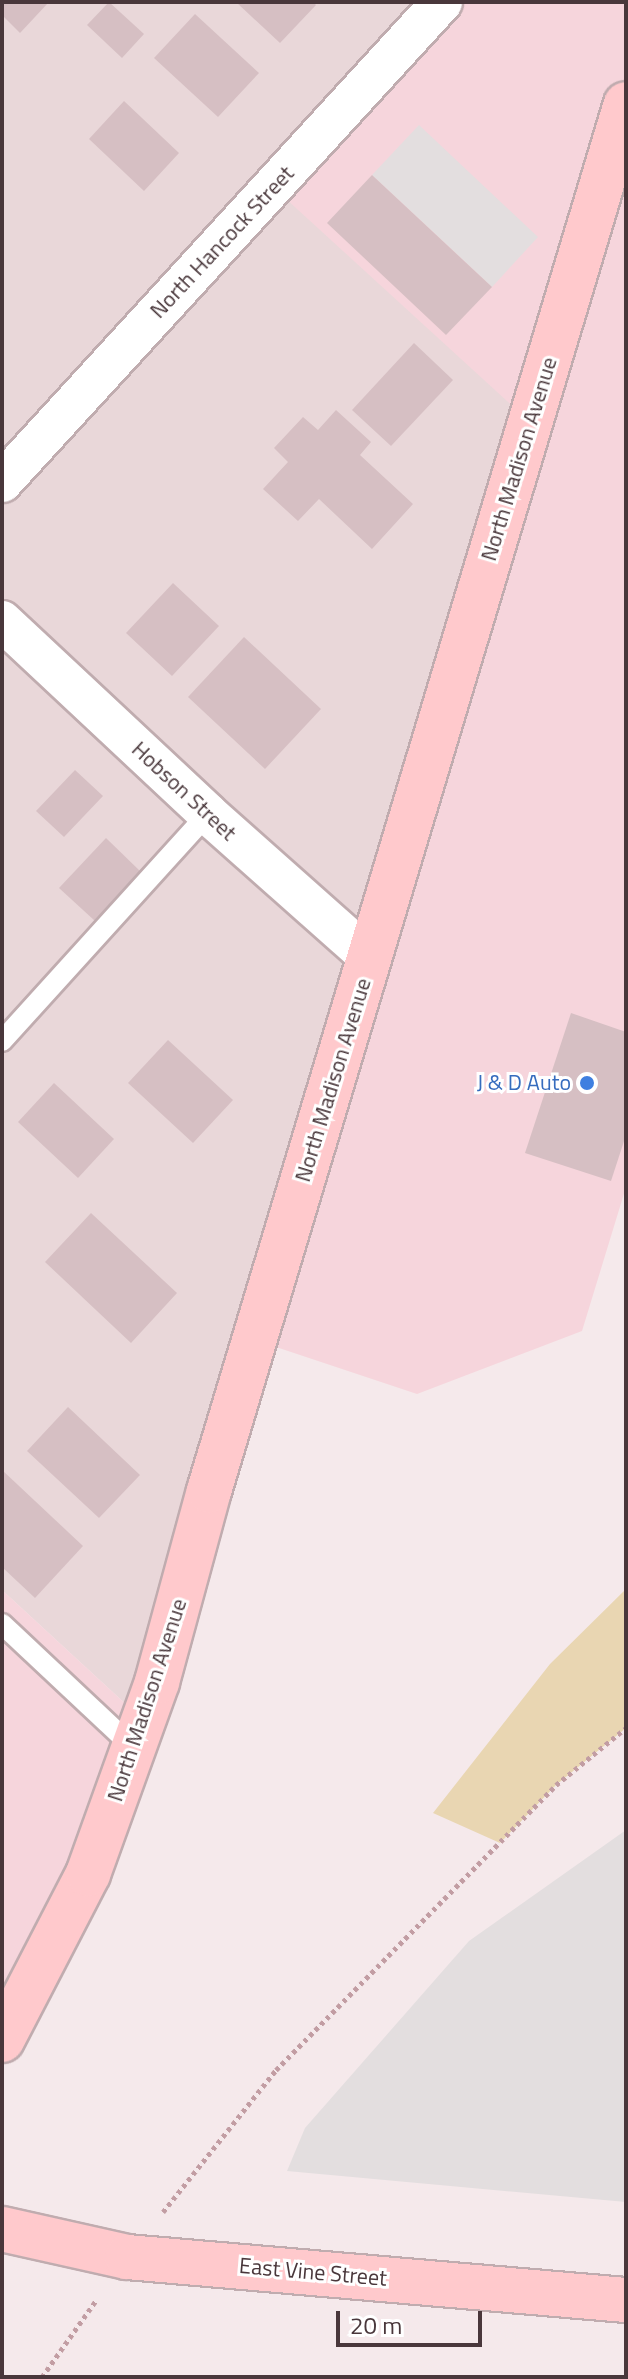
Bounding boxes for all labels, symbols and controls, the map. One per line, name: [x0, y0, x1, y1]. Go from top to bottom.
street label: North Hancock Street: [145, 160, 299, 324]
street label: North Madison Avenue: [475, 354, 563, 564]
street label: Hobson Street: [126, 736, 242, 846]
street label: North Madison Avenue: [289, 975, 377, 1185]
place label: J & D Auto: [477, 1070, 571, 1096]
marker: J & D Auto: [578, 1074, 596, 1092]
street label: North Madison Avenue: [102, 1595, 192, 1805]
street label: East Vine Street: [238, 2252, 388, 2292]
scale bar: [340, 2295, 486, 2345]
text: 20 m: [350, 2307, 402, 2343]

